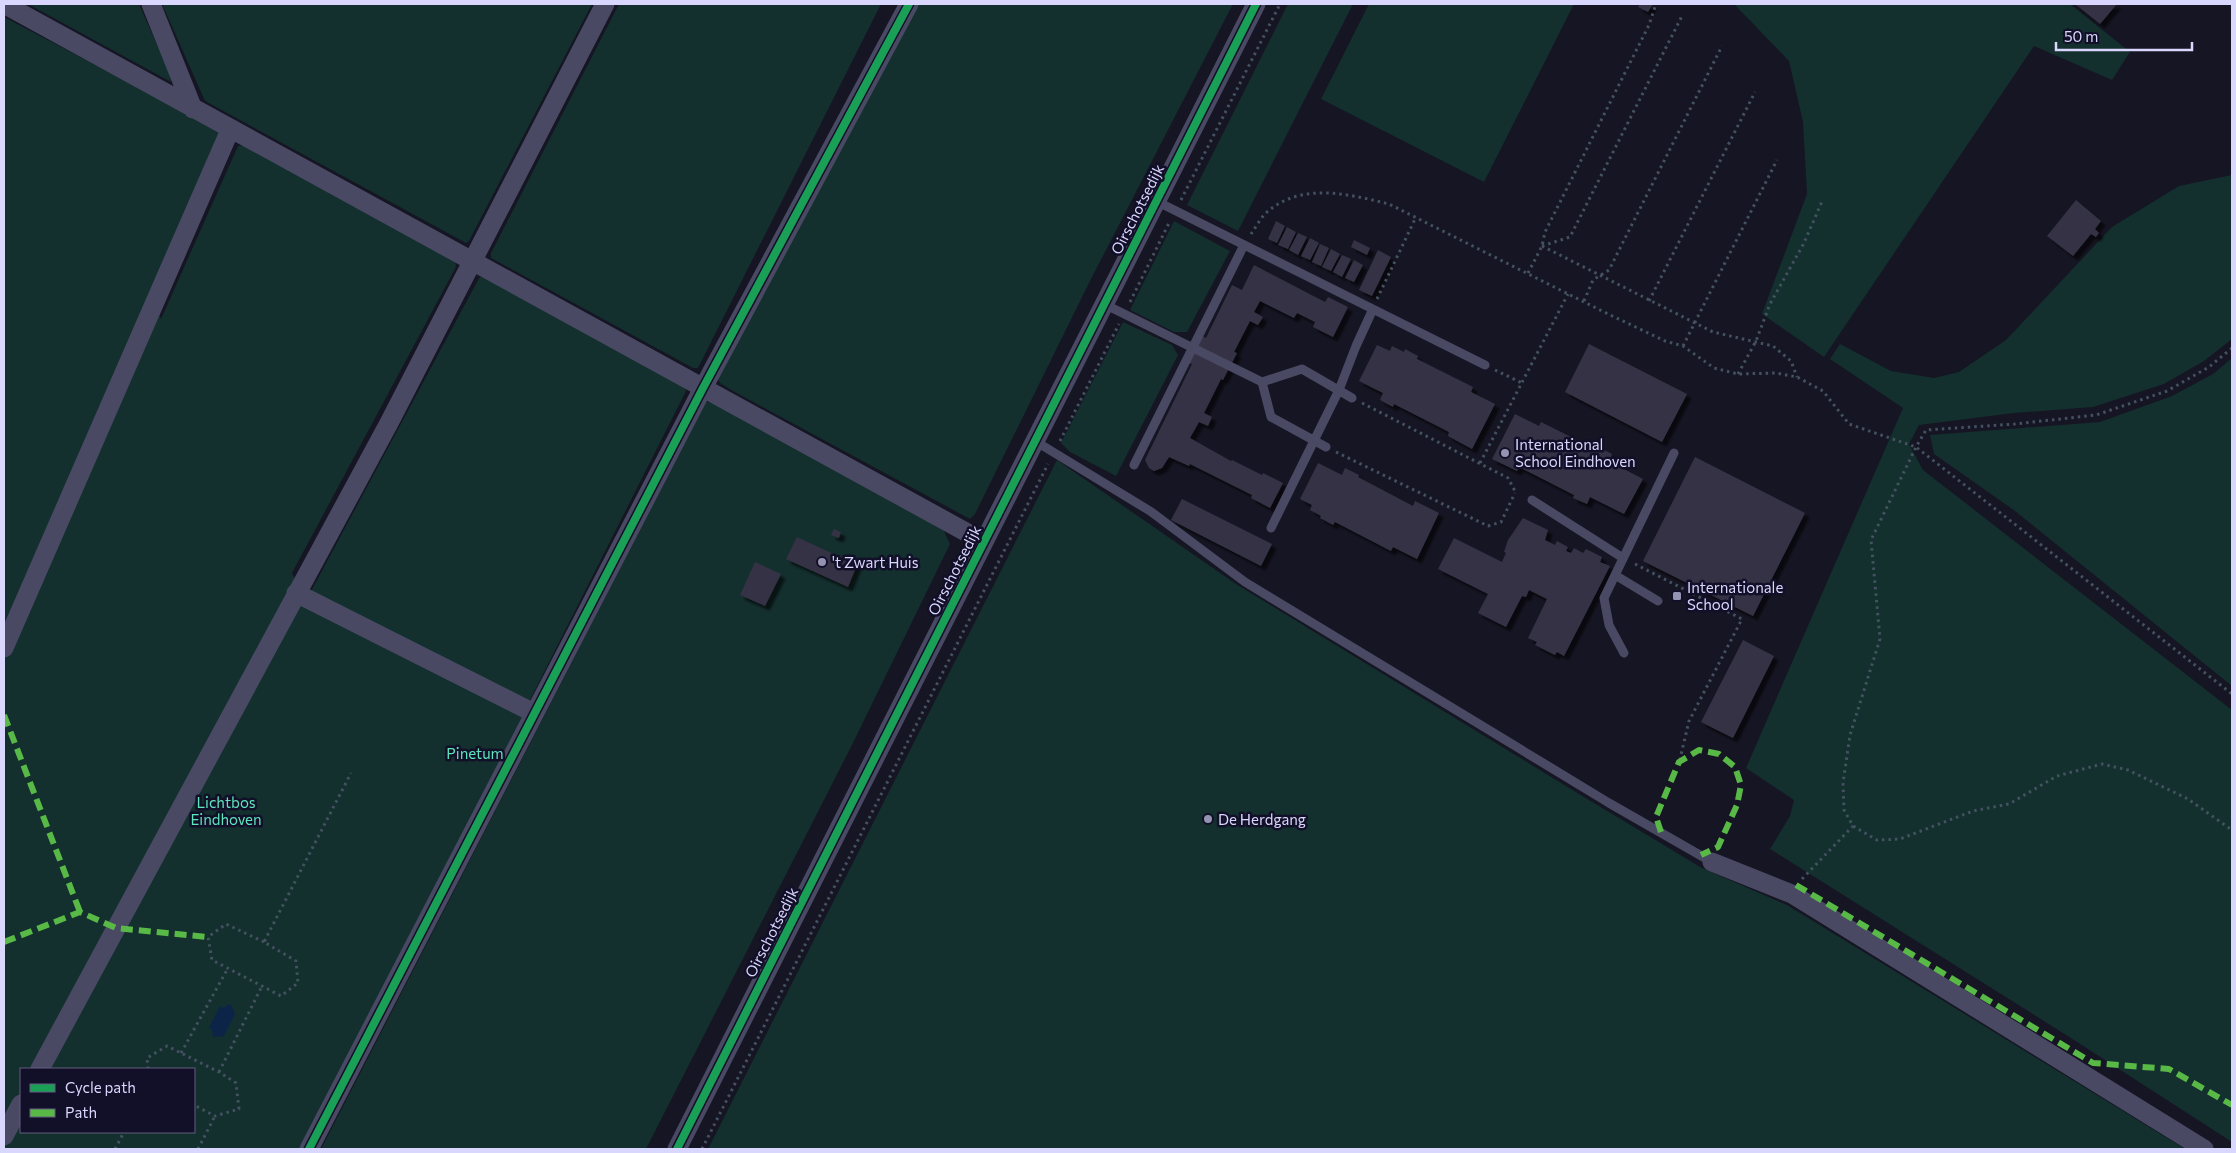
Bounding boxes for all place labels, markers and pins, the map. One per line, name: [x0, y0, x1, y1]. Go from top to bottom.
place label: International School Eindhoven: [1515, 435, 1636, 470]
marker: International School Eindhoven: [1499, 447, 1511, 459]
place label: 't Zwart Huis: [832, 553, 919, 571]
marker: 't Zwart Huis: [816, 556, 828, 568]
place label: Internationale School: [1687, 578, 1783, 613]
marker: Internationale School: [1671, 590, 1683, 602]
place label: De Herdgang: [1218, 810, 1306, 828]
marker: De Herdgang: [1202, 813, 1214, 825]

